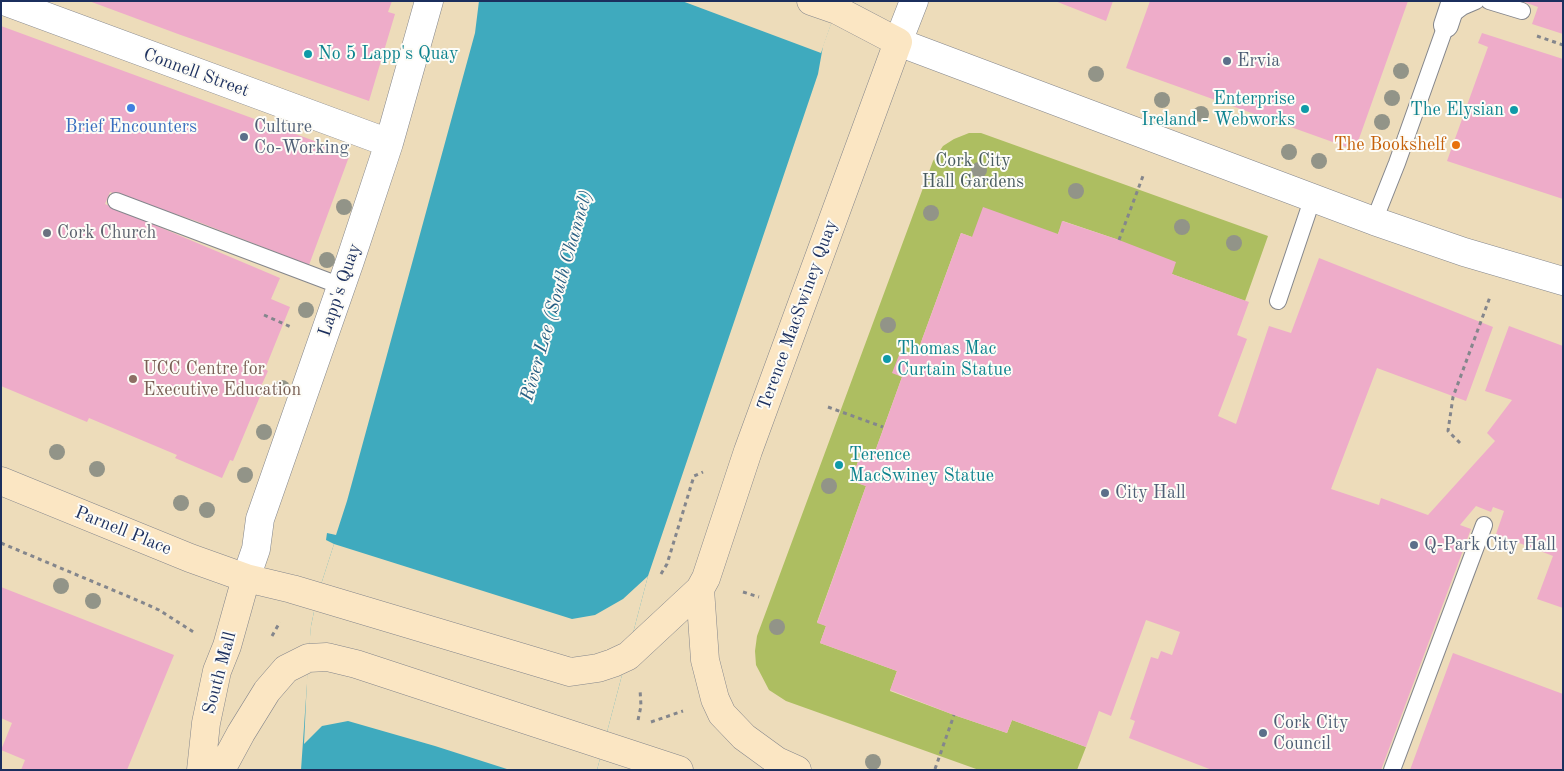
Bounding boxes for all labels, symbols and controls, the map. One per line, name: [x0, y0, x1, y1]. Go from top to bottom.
place label: No 5 Lapp's Quay: [318, 43, 458, 65]
street label: Connell Street: [140, 44, 252, 102]
marker: No 5 Lapp's Quay: [302, 48, 314, 60]
place label: Ervia: [1237, 50, 1280, 72]
marker: Ervia: [1221, 55, 1233, 67]
place label: Enterprise Ireland - Webworks: [1141, 88, 1295, 130]
place label: The Elysian: [1410, 99, 1504, 121]
marker: Brief Encounters: [125, 102, 137, 114]
marker: Enterprise Ireland - Webworks: [1299, 103, 1311, 115]
marker: The Elysian: [1508, 104, 1520, 116]
place label: Brief Encounters: [65, 116, 197, 138]
place label: Culture Co-Working: [254, 116, 349, 158]
marker: Culture Co-Working: [238, 131, 250, 143]
place label: The Bookshelf: [1334, 134, 1446, 156]
marker: The Bookshelf: [1450, 139, 1462, 151]
park label: Cork City Hall Gardens: [922, 150, 1024, 192]
water label: River Lee (South Channel): [516, 188, 598, 404]
street label: Terence MacSwiney Quay: [753, 217, 843, 413]
place label: Cork Church: [57, 222, 156, 244]
marker: Cork Church: [41, 227, 53, 239]
street label: Lapp's Quay: [314, 241, 366, 339]
place label: Thomas Mac Curtain Statue: [897, 338, 1011, 380]
marker: Thomas Mac Curtain Statue: [881, 353, 893, 365]
place label: UCC Centre for Executive Education: [143, 358, 301, 400]
marker: UCC Centre for Executive Education: [127, 373, 139, 385]
place label: Terence MacSwiney Statue: [849, 444, 994, 486]
marker: Terence MacSwiney Statue: [833, 459, 845, 471]
place label: City Hall: [1115, 482, 1186, 504]
marker: City Hall: [1099, 487, 1111, 499]
street label: Parnell Place: [71, 502, 175, 560]
place label: Q-Park City Hall: [1424, 534, 1556, 556]
marker: Q-Park City Hall: [1408, 539, 1420, 551]
street label: South Mall: [199, 629, 241, 717]
place label: Cork City Council: [1273, 712, 1349, 754]
marker: Cork City Council: [1257, 727, 1269, 739]

